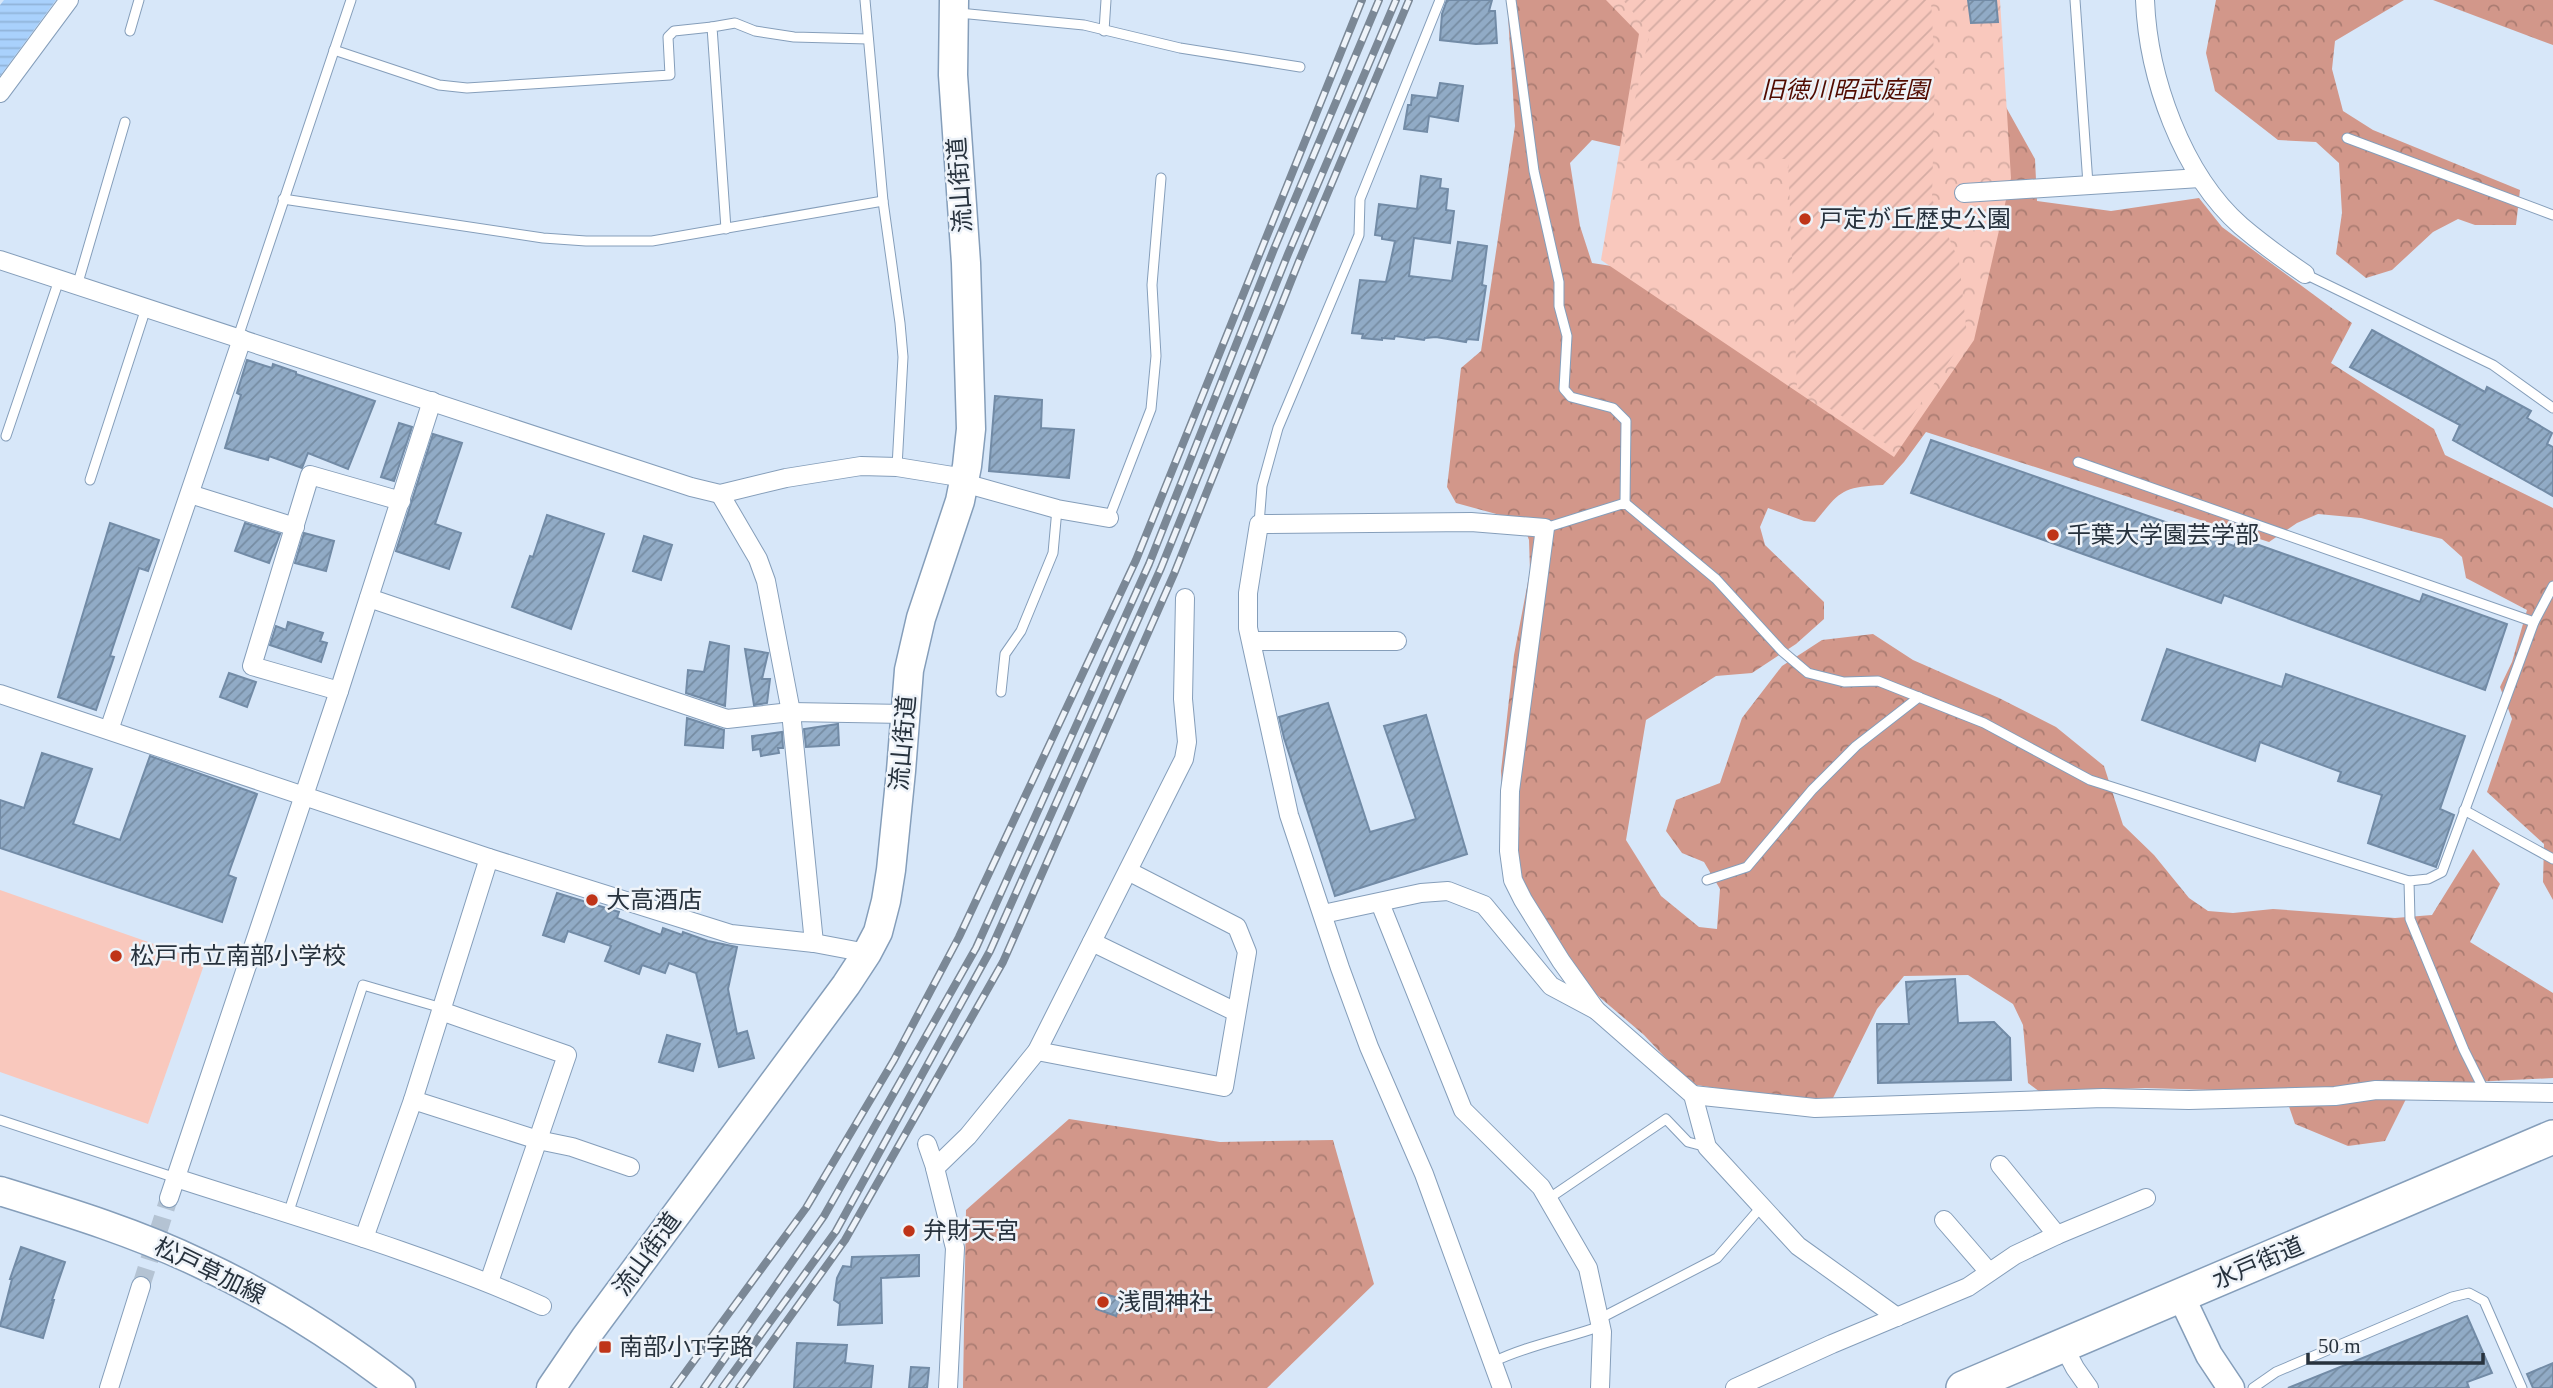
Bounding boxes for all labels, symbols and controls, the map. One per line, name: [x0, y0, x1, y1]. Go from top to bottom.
park label: 旧徳川昭武庭園: [1761, 77, 1932, 103]
street label: 流山街道: [944, 136, 976, 234]
place label: 戸定が丘歴史公園: [1819, 206, 2011, 232]
marker: 戸定が丘歴史公園: [1797, 211, 1813, 227]
place label: 千葉大学園芸学部: [2067, 522, 2259, 548]
marker: 千葉大学園芸学部: [2045, 527, 2061, 543]
street label: 流山街道: [886, 694, 920, 792]
place label: 大高酒店: [606, 887, 702, 913]
marker: 大高酒店: [584, 892, 600, 908]
place label: 松戸市立南部小学校: [130, 943, 346, 969]
marker: 松戸市立南部小学校: [108, 948, 124, 964]
street label: 流山街道: [608, 1208, 686, 1300]
place label: 弁財天宮: [923, 1218, 1019, 1244]
marker: 弁財天宮: [901, 1223, 917, 1239]
street label: 水戸街道: [2209, 1232, 2307, 1294]
street label: 松戸草加線: [150, 1233, 270, 1309]
place label: 浅間神社: [1117, 1289, 1213, 1315]
marker: 浅間神社: [1095, 1294, 1111, 1310]
scale bar: [2308, 1322, 2483, 1366]
place label: 南部小T字路: [619, 1334, 754, 1360]
text: 50 m: [2318, 1334, 2361, 1358]
marker: 南部小T字路: [597, 1339, 613, 1355]

